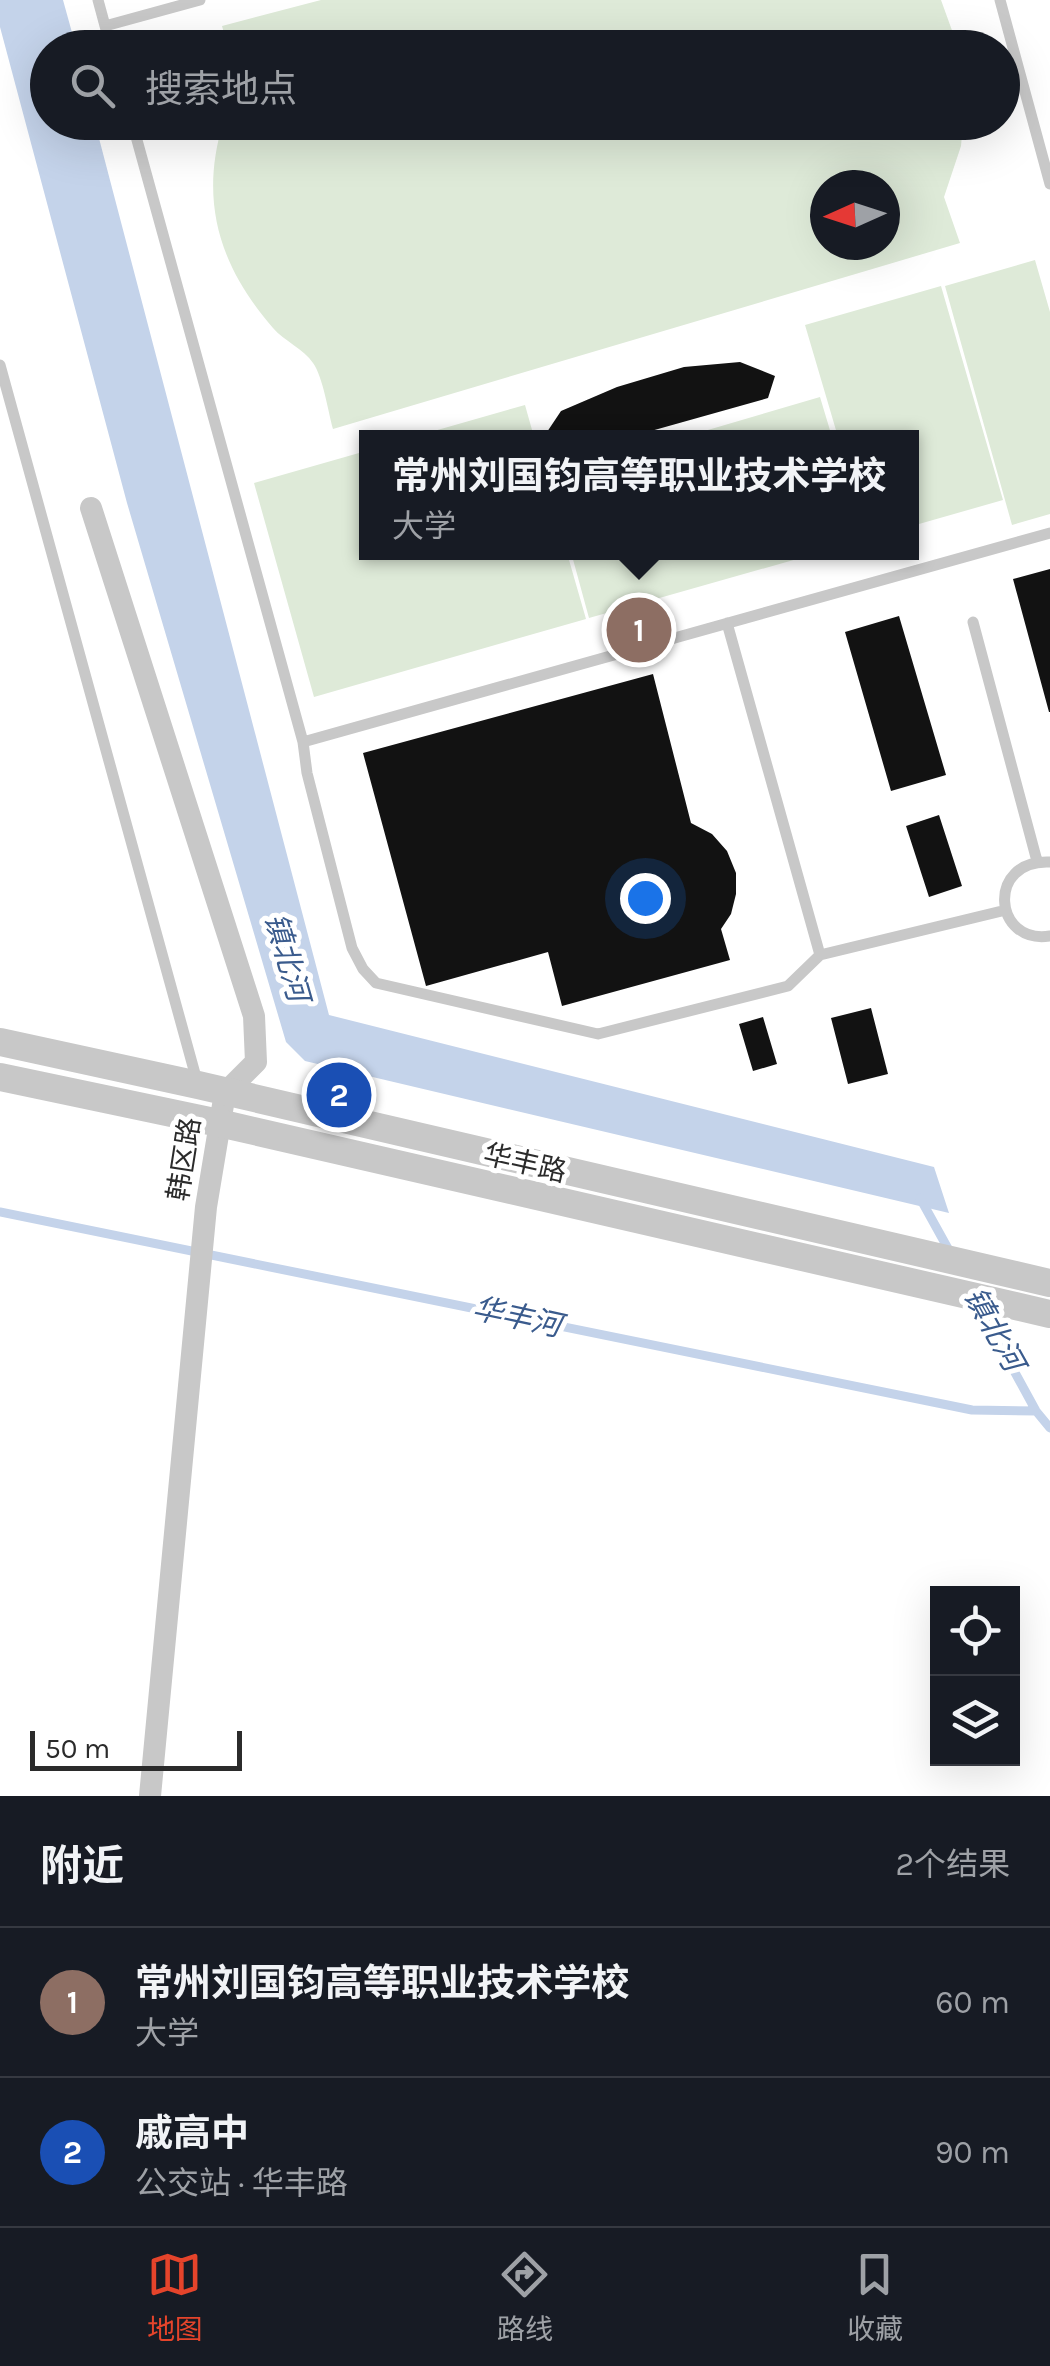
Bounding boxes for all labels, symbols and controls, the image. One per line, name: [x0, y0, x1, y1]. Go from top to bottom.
search box: [30, 30, 1020, 140]
icon: search: [65, 58, 120, 113]
text: 搜索地点: [145, 67, 297, 112]
north arrow: [810, 170, 900, 260]
popup: [359, 430, 919, 560]
text: 常州刘国钧高等职业技术学校: [392, 454, 886, 499]
text: 大学: [392, 508, 456, 545]
pin: 1: [606, 592, 672, 668]
your location: [620, 873, 671, 924]
water label: 镇北河: [257, 909, 318, 1010]
pin: 2: [306, 1058, 372, 1132]
street label: 韩区路: [161, 1115, 207, 1203]
street label: 华丰路: [480, 1137, 570, 1189]
water label: 镇北河: [956, 1281, 1034, 1381]
water label: 华丰河: [469, 1290, 570, 1345]
map controls: [930, 1586, 1020, 1766]
button: locate: [930, 1586, 1020, 1676]
button: layers: [930, 1676, 1020, 1766]
scale bar: [30, 1726, 242, 1770]
text: 50 m: [45, 1732, 110, 1765]
text: 附近: [40, 1841, 124, 1891]
text: 2个结果: [895, 1846, 1010, 1883]
text: 常州刘国钧高等职业技术学校: [135, 1961, 629, 2006]
text: 1: [67, 1984, 78, 2021]
text: 60 m: [935, 1984, 1010, 2021]
text: 大学: [135, 2015, 199, 2052]
text: 戚高中: [135, 2111, 249, 2156]
text: 2: [63, 2134, 82, 2171]
text: 90 m: [935, 2134, 1010, 2171]
text: 公交站 · 华丰路: [135, 2165, 348, 2202]
tab: 地图: [147, 2247, 203, 2347]
tab: 路线: [497, 2247, 553, 2347]
tab: 收藏: [847, 2247, 903, 2347]

